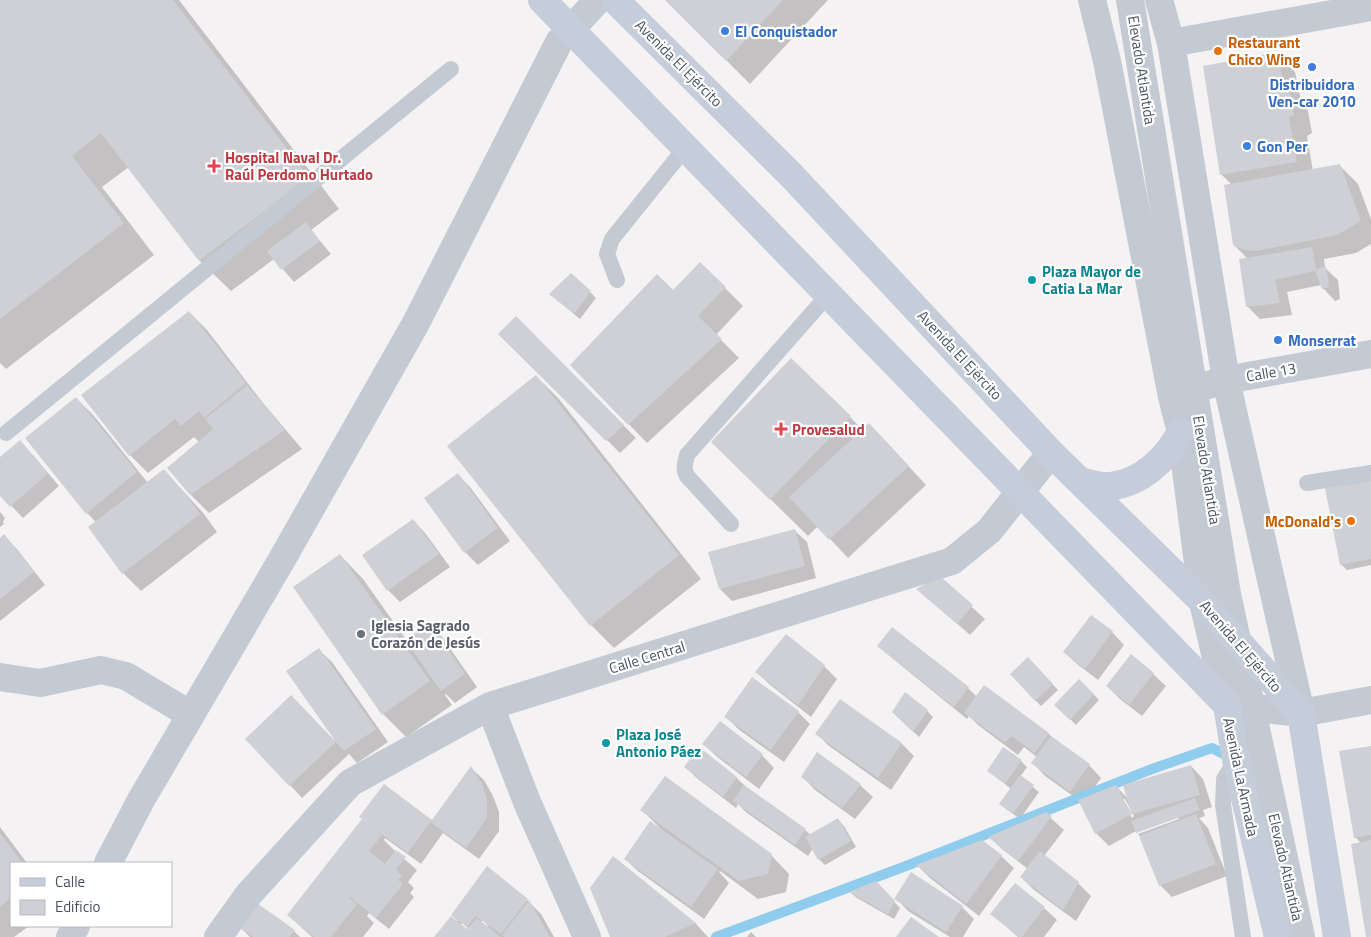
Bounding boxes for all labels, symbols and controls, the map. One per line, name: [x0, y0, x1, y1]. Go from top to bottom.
street label: Avenida El Ejército: [630, 14, 728, 112]
street label: Elevado Atlantida: [1122, 14, 1162, 127]
place label: El Conquistador: [735, 20, 838, 43]
marker: El Conquistador: [719, 25, 731, 37]
place label: Restaurant Chico Wing: [1228, 31, 1301, 71]
marker: Restaurant Chico Wing: [1212, 45, 1224, 57]
marker: Distribuidora Ven-car 2010: [1306, 61, 1318, 73]
place label: Distribuidora Ven-car 2010: [1268, 73, 1356, 113]
place label: Gon Per: [1257, 135, 1308, 158]
marker: Gon Per: [1241, 140, 1253, 152]
place label: Hospital Naval Dr. Raúl Perdomo Hurtado: [225, 146, 373, 186]
marker: Hospital Naval Dr. Raúl Perdomo Hurtado: [207, 159, 221, 173]
place label: Plaza Mayor de Catia La Mar: [1042, 260, 1141, 300]
marker: Plaza Mayor de Catia La Mar: [1026, 274, 1038, 286]
street label: Avenida El Ejército: [912, 305, 1008, 405]
place label: Monserrat: [1288, 329, 1357, 352]
marker: Monserrat: [1272, 334, 1284, 346]
street label: Calle 13: [1244, 356, 1298, 388]
street label: Elevado Atlantida: [1187, 414, 1227, 527]
place label: Provesalud: [792, 418, 865, 441]
marker: Provesalud: [774, 422, 788, 436]
place label: McDonald's: [1265, 510, 1341, 533]
marker: McDonald's: [1345, 515, 1357, 527]
street label: Avenida El Ejército: [1194, 595, 1288, 697]
place label: Iglesia Sagrado Corazón de Jesús: [371, 614, 480, 654]
marker: Iglesia Sagrado Corazón de Jesús: [355, 628, 367, 640]
street label: Calle Central: [606, 635, 688, 679]
street label: Avenida La Armada: [1217, 715, 1265, 839]
place label: Plaza José Antonio Páez: [616, 723, 701, 763]
marker: Plaza José Antonio Páez: [600, 737, 612, 749]
street label: Elevado Atlantida: [1262, 811, 1310, 924]
legend: [10, 862, 172, 927]
text: Calle: [55, 870, 85, 893]
text: Edificio: [55, 895, 100, 918]

